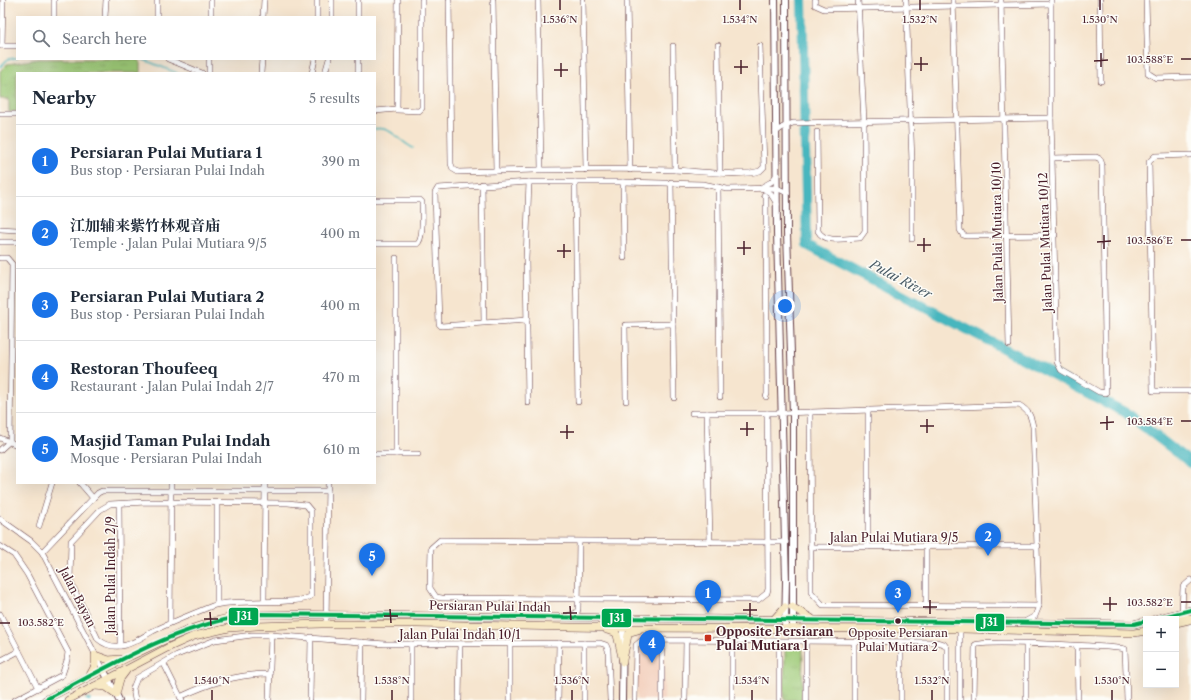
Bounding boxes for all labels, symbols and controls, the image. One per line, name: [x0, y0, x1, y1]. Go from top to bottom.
text: 1.536°N: [542, 13, 578, 26]
text: 1.534°N: [722, 13, 758, 26]
text: 1.532°N: [902, 13, 938, 26]
text: 1.530°N: [1082, 13, 1118, 26]
search box: [16, 16, 376, 60]
icon: search: [30, 27, 52, 49]
text: Search here: [62, 29, 147, 48]
text: 103.588°E: [1127, 53, 1173, 66]
text: Nearby: [32, 88, 96, 108]
text: 5 results: [309, 90, 360, 106]
text: Persiaran Pulai Mutiara 1: [70, 143, 262, 162]
text: 1: [42, 153, 48, 169]
text: 390 m: [321, 153, 360, 169]
text: Bus stop · Persiaran Pulai Indah: [70, 162, 265, 178]
street label: Jalan Pulai Mutiara 10/10: [988, 162, 1006, 304]
street label: Jalan Pulai Mutiara 10/12: [1035, 172, 1055, 314]
text: 江加辅来紫竹林观音庙: [70, 216, 220, 235]
text: 2: [41, 225, 49, 241]
text: 400 m: [320, 225, 360, 241]
text: 103.586°E: [1127, 234, 1173, 247]
text: Temple · Jalan Pulai Mutiara 9/5: [70, 235, 267, 251]
water label: Pulai River: [866, 255, 936, 303]
text: Persiaran Pulai Mutiara 2: [70, 287, 264, 306]
your location: [775, 296, 795, 316]
text: 3: [41, 297, 49, 313]
text: 400 m: [320, 297, 360, 313]
text: Bus stop · Persiaran Pulai Indah: [70, 306, 265, 322]
text: Restoran Thoufeeq: [70, 359, 218, 378]
text: 4: [41, 369, 49, 385]
text: 470 m: [322, 369, 360, 385]
text: Restaurant · Jalan Pulai Indah 2/7: [70, 378, 274, 394]
text: 103.584°E: [1127, 415, 1173, 428]
text: Masjid Taman Pulai Indah: [70, 431, 271, 450]
text: 5: [41, 441, 49, 457]
text: 610 m: [323, 441, 360, 457]
text: Mosque · Persiaran Pulai Indah: [70, 450, 262, 466]
street label: Jalan Pulai Indah 2/9: [103, 516, 118, 636]
pin: 2: [975, 523, 1001, 556]
street label: Jalan Pulai Mutiara 9/5: [828, 530, 958, 545]
pin: 5: [359, 543, 385, 576]
street label: Jalan Bayan: [56, 563, 100, 630]
pin: 1: [695, 580, 721, 613]
pin: 3: [885, 580, 911, 613]
text: 103.582°E: [1127, 596, 1173, 609]
street label: Persiaran Pulai Indah: [429, 597, 552, 615]
line badge: J31: [228, 607, 259, 626]
line badge: J31: [601, 608, 632, 628]
text: J31: [234, 609, 252, 623]
text: J31: [607, 611, 625, 625]
line badge: J31: [975, 613, 1005, 632]
text: J31: [980, 615, 998, 629]
text: 103.582°E: [18, 616, 64, 629]
marker: Opposite Persiaran Pulai Mutiara 2: [893, 616, 903, 626]
map controls: [1143, 616, 1179, 688]
button: +: [1143, 616, 1179, 652]
place label: Opposite Persiaran Pulai Mutiara 1: [716, 624, 834, 653]
place label: Opposite Persiaran Pulai Mutiara 2: [848, 626, 948, 654]
street label: Jalan Pulai Indah 10/1: [397, 627, 521, 642]
pin: 4: [639, 630, 665, 663]
marker: Opposite Persiaran Pulai Mutiara 1: [703, 633, 713, 643]
button: −: [1143, 652, 1179, 688]
text: 1.540°N: [194, 674, 230, 687]
text: 1.538°N: [374, 674, 410, 687]
text: 1.536°N: [554, 674, 590, 687]
text: 1.534°N: [734, 674, 770, 687]
text: 1.532°N: [914, 674, 950, 687]
text: 1.530°N: [1094, 674, 1130, 687]

